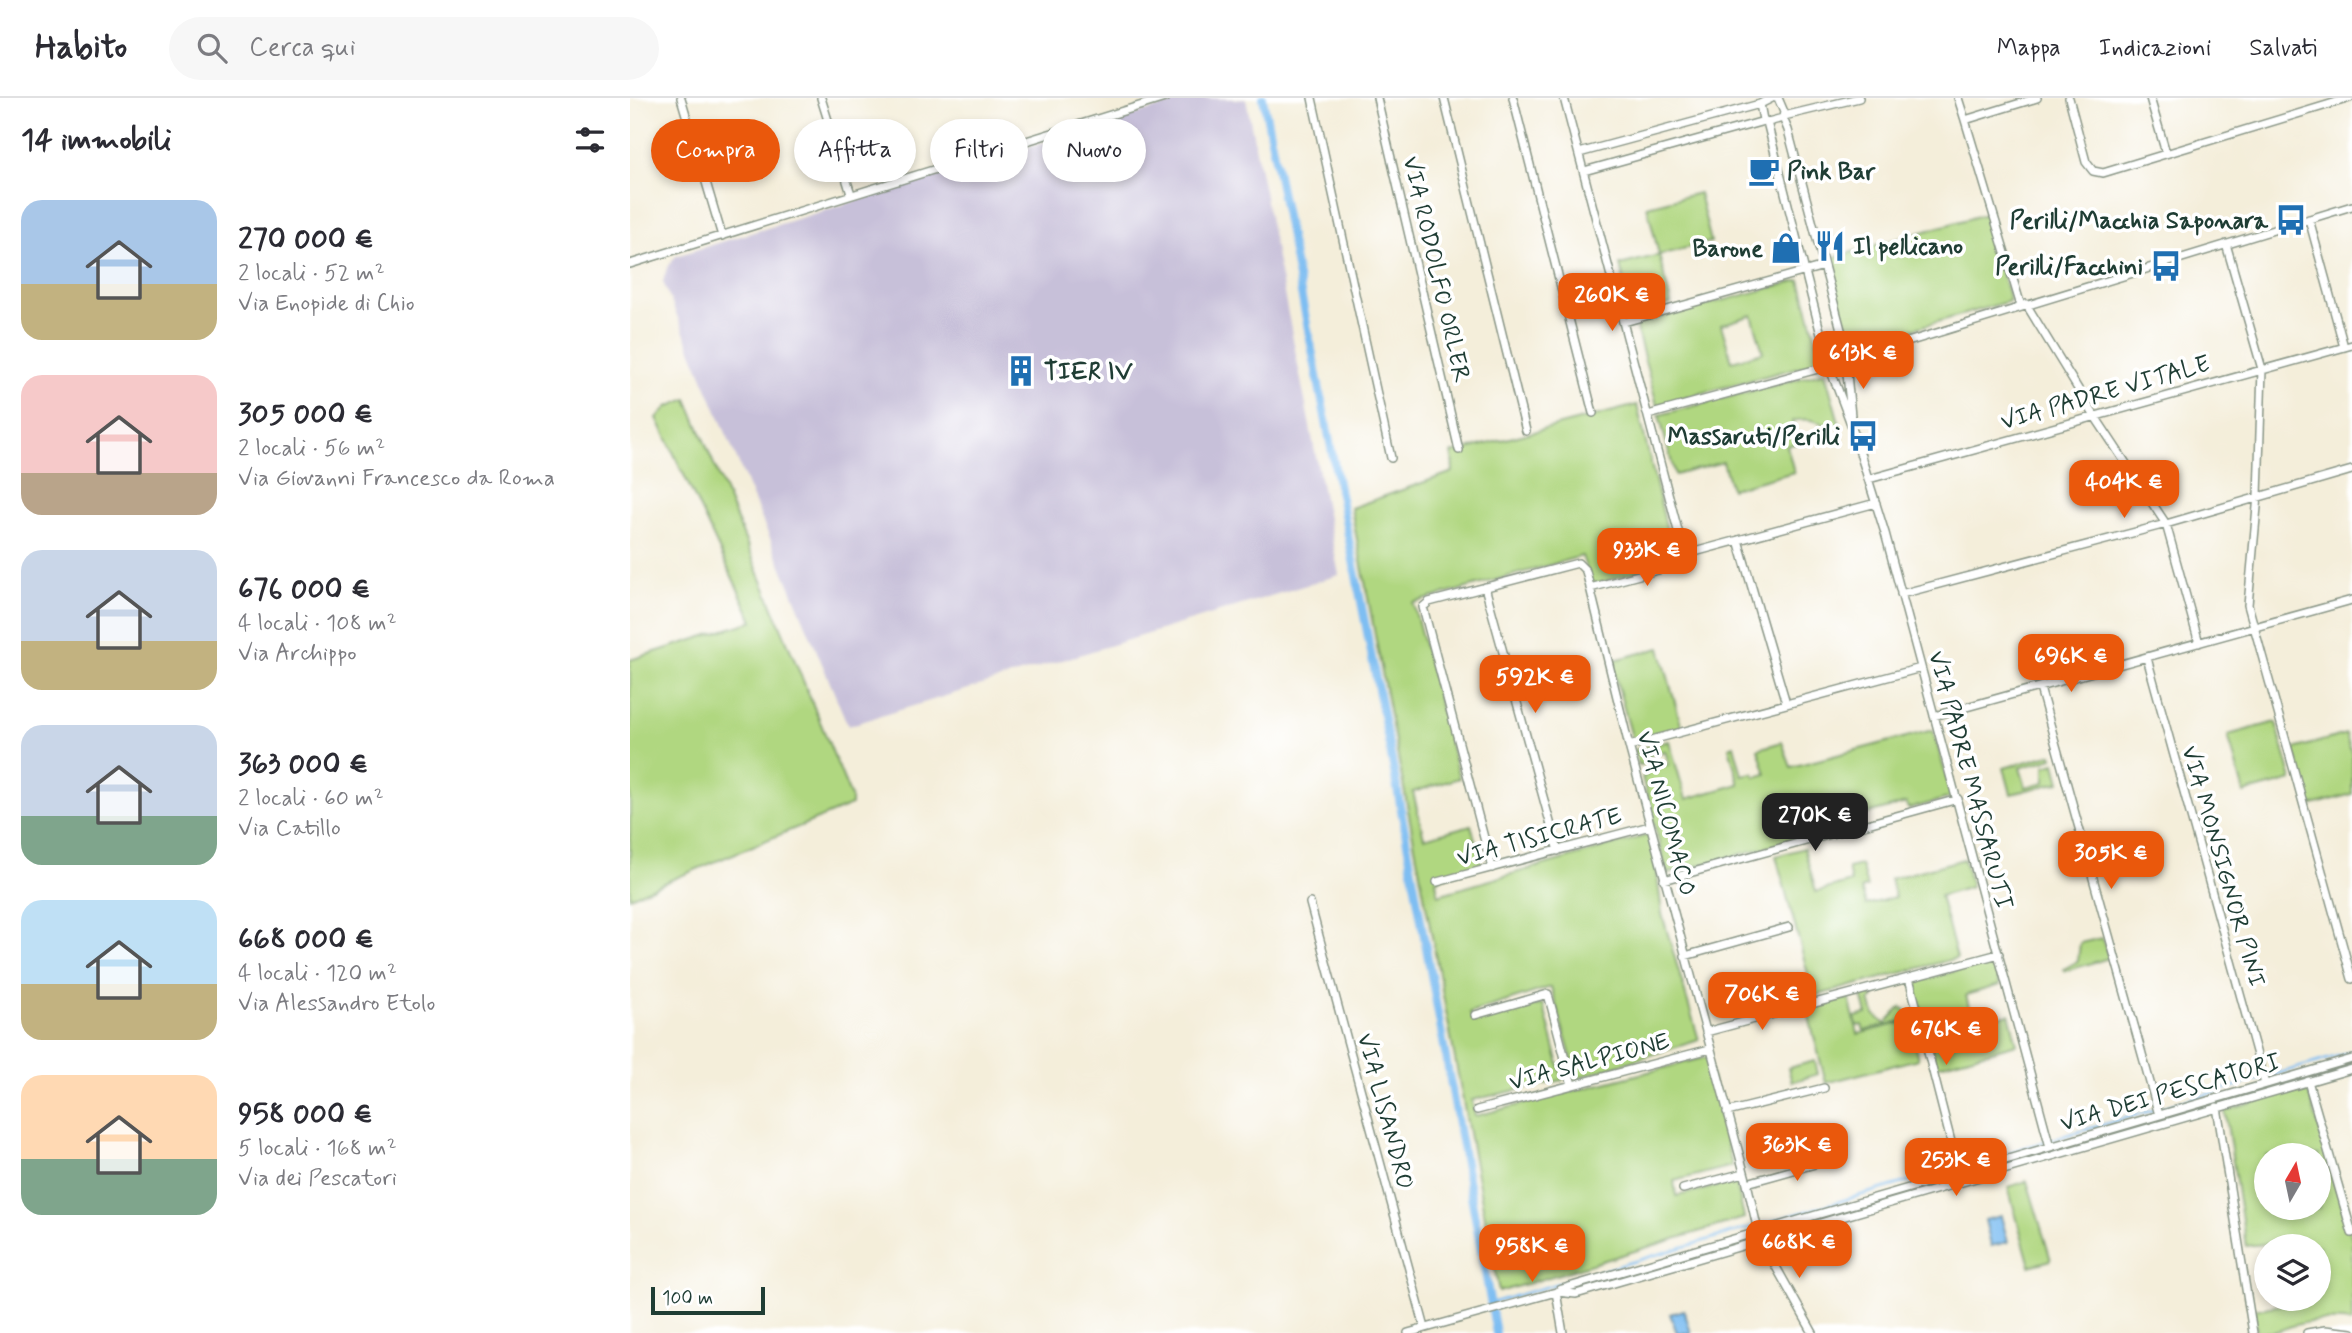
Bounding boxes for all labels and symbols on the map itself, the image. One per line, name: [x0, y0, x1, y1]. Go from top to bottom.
street label: VIA RODOLFO ORLER: [1394, 153, 1477, 386]
cafe icon: Pink Bar: [1747, 154, 1781, 188]
place label: Pink Bar: [1787, 157, 1876, 188]
bus stop icon: Perilli/Macchia Saponara: [2274, 203, 2308, 237]
place label: Perilli/Macchia Saponara: [2010, 206, 2269, 237]
restaurant icon: Il pellicano: [1813, 229, 1847, 263]
shop icon: Barone: [1769, 231, 1803, 265]
place label: Il pellicano: [1853, 232, 1963, 263]
place label: Barone: [1692, 234, 1763, 265]
bus stop icon: Perilli/Facchini: [2149, 249, 2183, 283]
place label: Perilli/Facchini: [1995, 252, 2143, 283]
pin: 260K €: [1555, 274, 1669, 333]
pin: 613K €: [1806, 331, 1920, 391]
street label: VIA PADRE VITALE: [1997, 349, 2214, 438]
building icon: TIER IV: [1004, 354, 1038, 388]
place label: TIER IV: [1044, 357, 1133, 388]
bus stop icon: Massaruti/Perilli: [1846, 419, 1880, 453]
place label: Massaruti/Perilli: [1668, 422, 1840, 453]
pin: 404K €: [2067, 460, 2181, 520]
pin: 933K €: [1590, 528, 1704, 588]
pin: 696K €: [2014, 634, 2128, 694]
street label: VIA PADRE MASSARUTI: [1920, 648, 2019, 913]
pin: 592K €: [1478, 656, 1592, 715]
street label: VIA NICOMACO: [1629, 728, 1702, 899]
street label: VIA MONSIGNOR PINI: [2173, 742, 2272, 991]
pin: 270K €: [1758, 794, 1872, 853]
street label: VIA TISICRATE: [1454, 801, 1625, 874]
pin: 305K €: [2054, 832, 2168, 891]
pin: 706K €: [1705, 972, 1819, 1032]
pin: 676K €: [1889, 1007, 2003, 1067]
street label: VIA SALPIONE: [1506, 1026, 1673, 1099]
street label: VIA LISANDRO: [1349, 1030, 1420, 1193]
street label: VIA DEI PESCATORI: [2057, 1047, 2284, 1140]
pin: 363K €: [1740, 1124, 1854, 1183]
pin: 253K €: [1899, 1138, 2013, 1198]
north arrow: [2254, 1143, 2331, 1220]
pin: 668K €: [1742, 1220, 1856, 1280]
pin: 958K €: [1475, 1224, 1589, 1284]
scale bar: [651, 1284, 765, 1316]

